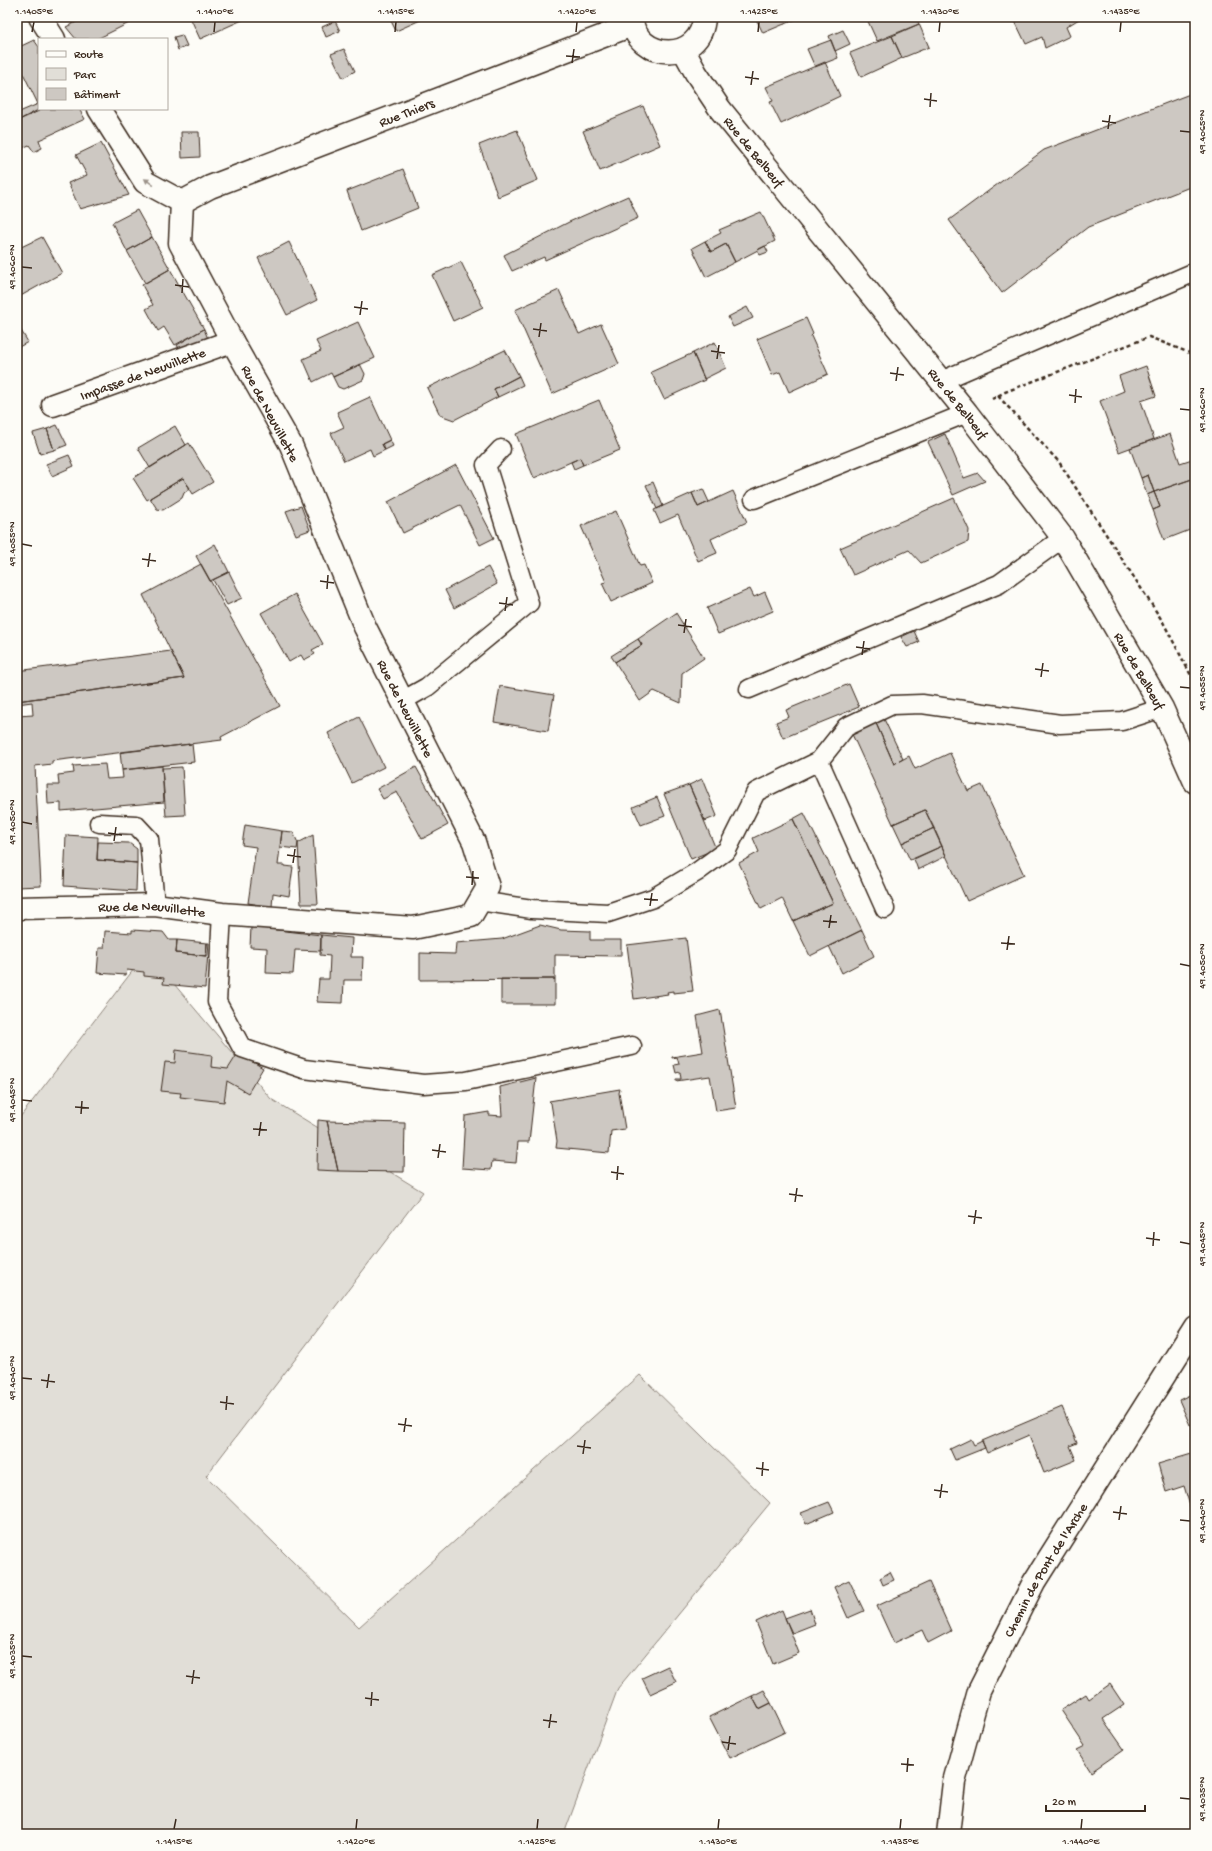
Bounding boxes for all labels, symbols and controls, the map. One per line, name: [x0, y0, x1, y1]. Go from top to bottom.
text: 1.1405°E: [14, 6, 54, 18]
text: 1.1410°E: [196, 6, 234, 18]
text: 1.1415°E: [377, 6, 415, 18]
text: 1.1420°E: [557, 6, 596, 18]
text: 1.1425°E: [740, 6, 778, 18]
text: 1.1430°E: [920, 6, 960, 18]
text: 1.1435°E: [1101, 6, 1140, 18]
legend: [38, 38, 168, 110]
text: Route: [74, 49, 104, 63]
text: Parc: [73, 69, 97, 83]
text: Bâtiment: [73, 89, 121, 103]
street label: Rue Thiers: [377, 95, 438, 132]
text: 49.4065°N: [1197, 109, 1209, 154]
street label: Rue de Belbeuf: [719, 114, 787, 193]
one-way arrow: [143, 178, 154, 187]
text: 49.4060°N: [7, 244, 19, 290]
street label: Impasse de Neuvillette: [78, 345, 209, 406]
street label: Rue de Neuvillette: [236, 363, 302, 466]
street label: Rue de Belbeuf: [923, 365, 991, 445]
text: 49.4060°N: [1197, 387, 1209, 433]
text: 49.4055°N: [7, 521, 19, 566]
street label: Rue de Belbeuf: [1109, 630, 1168, 715]
street label: Rue de Neuvillette: [372, 657, 436, 762]
text: 49.4055°N: [1197, 665, 1209, 710]
text: 49.4050°N: [7, 799, 19, 845]
street label: Rue de Neuvillette: [98, 899, 207, 923]
text: 49.4050°N: [1197, 943, 1209, 989]
text: 49.4045°N: [7, 1077, 19, 1122]
text: 49.4045°N: [1197, 1221, 1209, 1266]
text: 49.4040°N: [7, 1355, 19, 1400]
text: 49.4040°N: [1197, 1498, 1209, 1543]
street label: Chemin de Pont de l'Arche: [1001, 1500, 1093, 1641]
text: 49.4035°N: [7, 1633, 19, 1678]
text: 49.4035°N: [1197, 1776, 1209, 1821]
scale bar: [1046, 1787, 1145, 1813]
text: 20 m: [1052, 1796, 1077, 1810]
text: 1.1415°E: [155, 1836, 193, 1848]
text: 1.1420°E: [336, 1836, 375, 1848]
text: 1.1425°E: [518, 1836, 556, 1848]
text: 1.1430°E: [698, 1836, 738, 1848]
text: 1.1435°E: [880, 1836, 919, 1848]
text: 1.1440°E: [1061, 1836, 1100, 1848]

